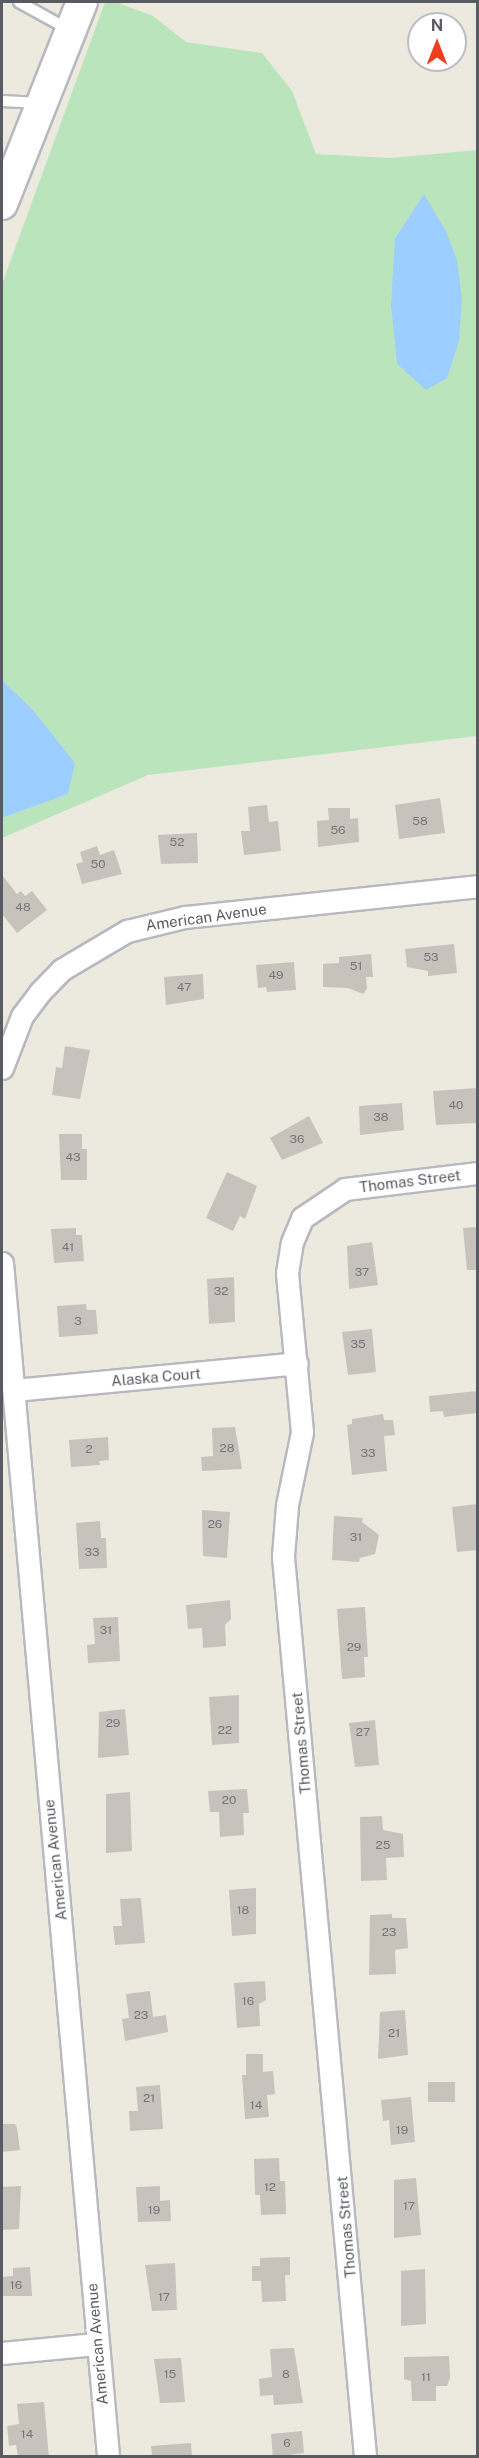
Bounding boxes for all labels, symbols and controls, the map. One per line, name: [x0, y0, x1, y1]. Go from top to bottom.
north arrow: [407, 12, 467, 72]
text: N: [431, 16, 443, 35]
house number: 58: [412, 815, 428, 829]
house number: 56: [330, 824, 346, 838]
house number: 52: [170, 836, 184, 850]
house number: 50: [90, 858, 106, 872]
street label: American Avenue: [144, 900, 268, 934]
house number: 48: [15, 901, 31, 915]
house number: 53: [423, 951, 439, 965]
house number: 51: [350, 960, 362, 974]
house number: 49: [268, 969, 284, 983]
house number: 47: [177, 981, 191, 995]
house number: 40: [449, 1099, 463, 1113]
house number: 38: [373, 1111, 389, 1125]
house number: 36: [290, 1133, 304, 1147]
house number: 43: [65, 1151, 81, 1165]
street label: Thomas Street: [358, 1166, 462, 1196]
house number: 41: [62, 1241, 74, 1255]
house number: 37: [355, 1266, 369, 1280]
house number: 32: [214, 1285, 228, 1299]
house number: 3: [74, 1315, 82, 1329]
house number: 35: [350, 1338, 366, 1352]
street label: Alaska Court: [110, 1364, 202, 1390]
house number: 28: [220, 1442, 234, 1456]
house number: 2: [85, 1443, 93, 1457]
house number: 33: [360, 1447, 376, 1461]
house number: 26: [208, 1518, 222, 1532]
house number: 31: [350, 1531, 362, 1545]
house number: 33: [84, 1546, 100, 1560]
house number: 31: [100, 1624, 112, 1638]
house number: 29: [347, 1641, 361, 1655]
street label: Thomas Street: [288, 1691, 314, 1795]
house number: 29: [106, 1717, 120, 1731]
house number: 22: [218, 1724, 232, 1738]
house number: 27: [356, 1726, 370, 1740]
house number: 20: [222, 1794, 236, 1808]
street label: American Avenue: [40, 1798, 70, 1922]
house number: 25: [376, 1839, 390, 1853]
house number: 18: [237, 1904, 249, 1918]
house number: 23: [382, 1926, 396, 1940]
house number: 16: [242, 1995, 254, 2009]
house number: 23: [134, 2009, 148, 2023]
house number: 21: [388, 2027, 400, 2041]
house number: 21: [143, 2092, 155, 2106]
house number: 14: [250, 2099, 262, 2113]
house number: 19: [396, 2124, 408, 2138]
street label: Thomas Street: [333, 2175, 359, 2279]
house number: 12: [264, 2181, 276, 2195]
house number: 17: [403, 2200, 415, 2214]
house number: 19: [148, 2204, 160, 2218]
house number: 16: [10, 2279, 22, 2293]
street label: American Avenue: [83, 2283, 111, 2405]
house number: 17: [158, 2291, 170, 2305]
house number: 15: [164, 2368, 176, 2382]
house number: 8: [282, 2368, 290, 2382]
house number: 11: [421, 2371, 431, 2385]
house number: 14: [21, 2428, 33, 2442]
house number: 6: [283, 2437, 291, 2451]

